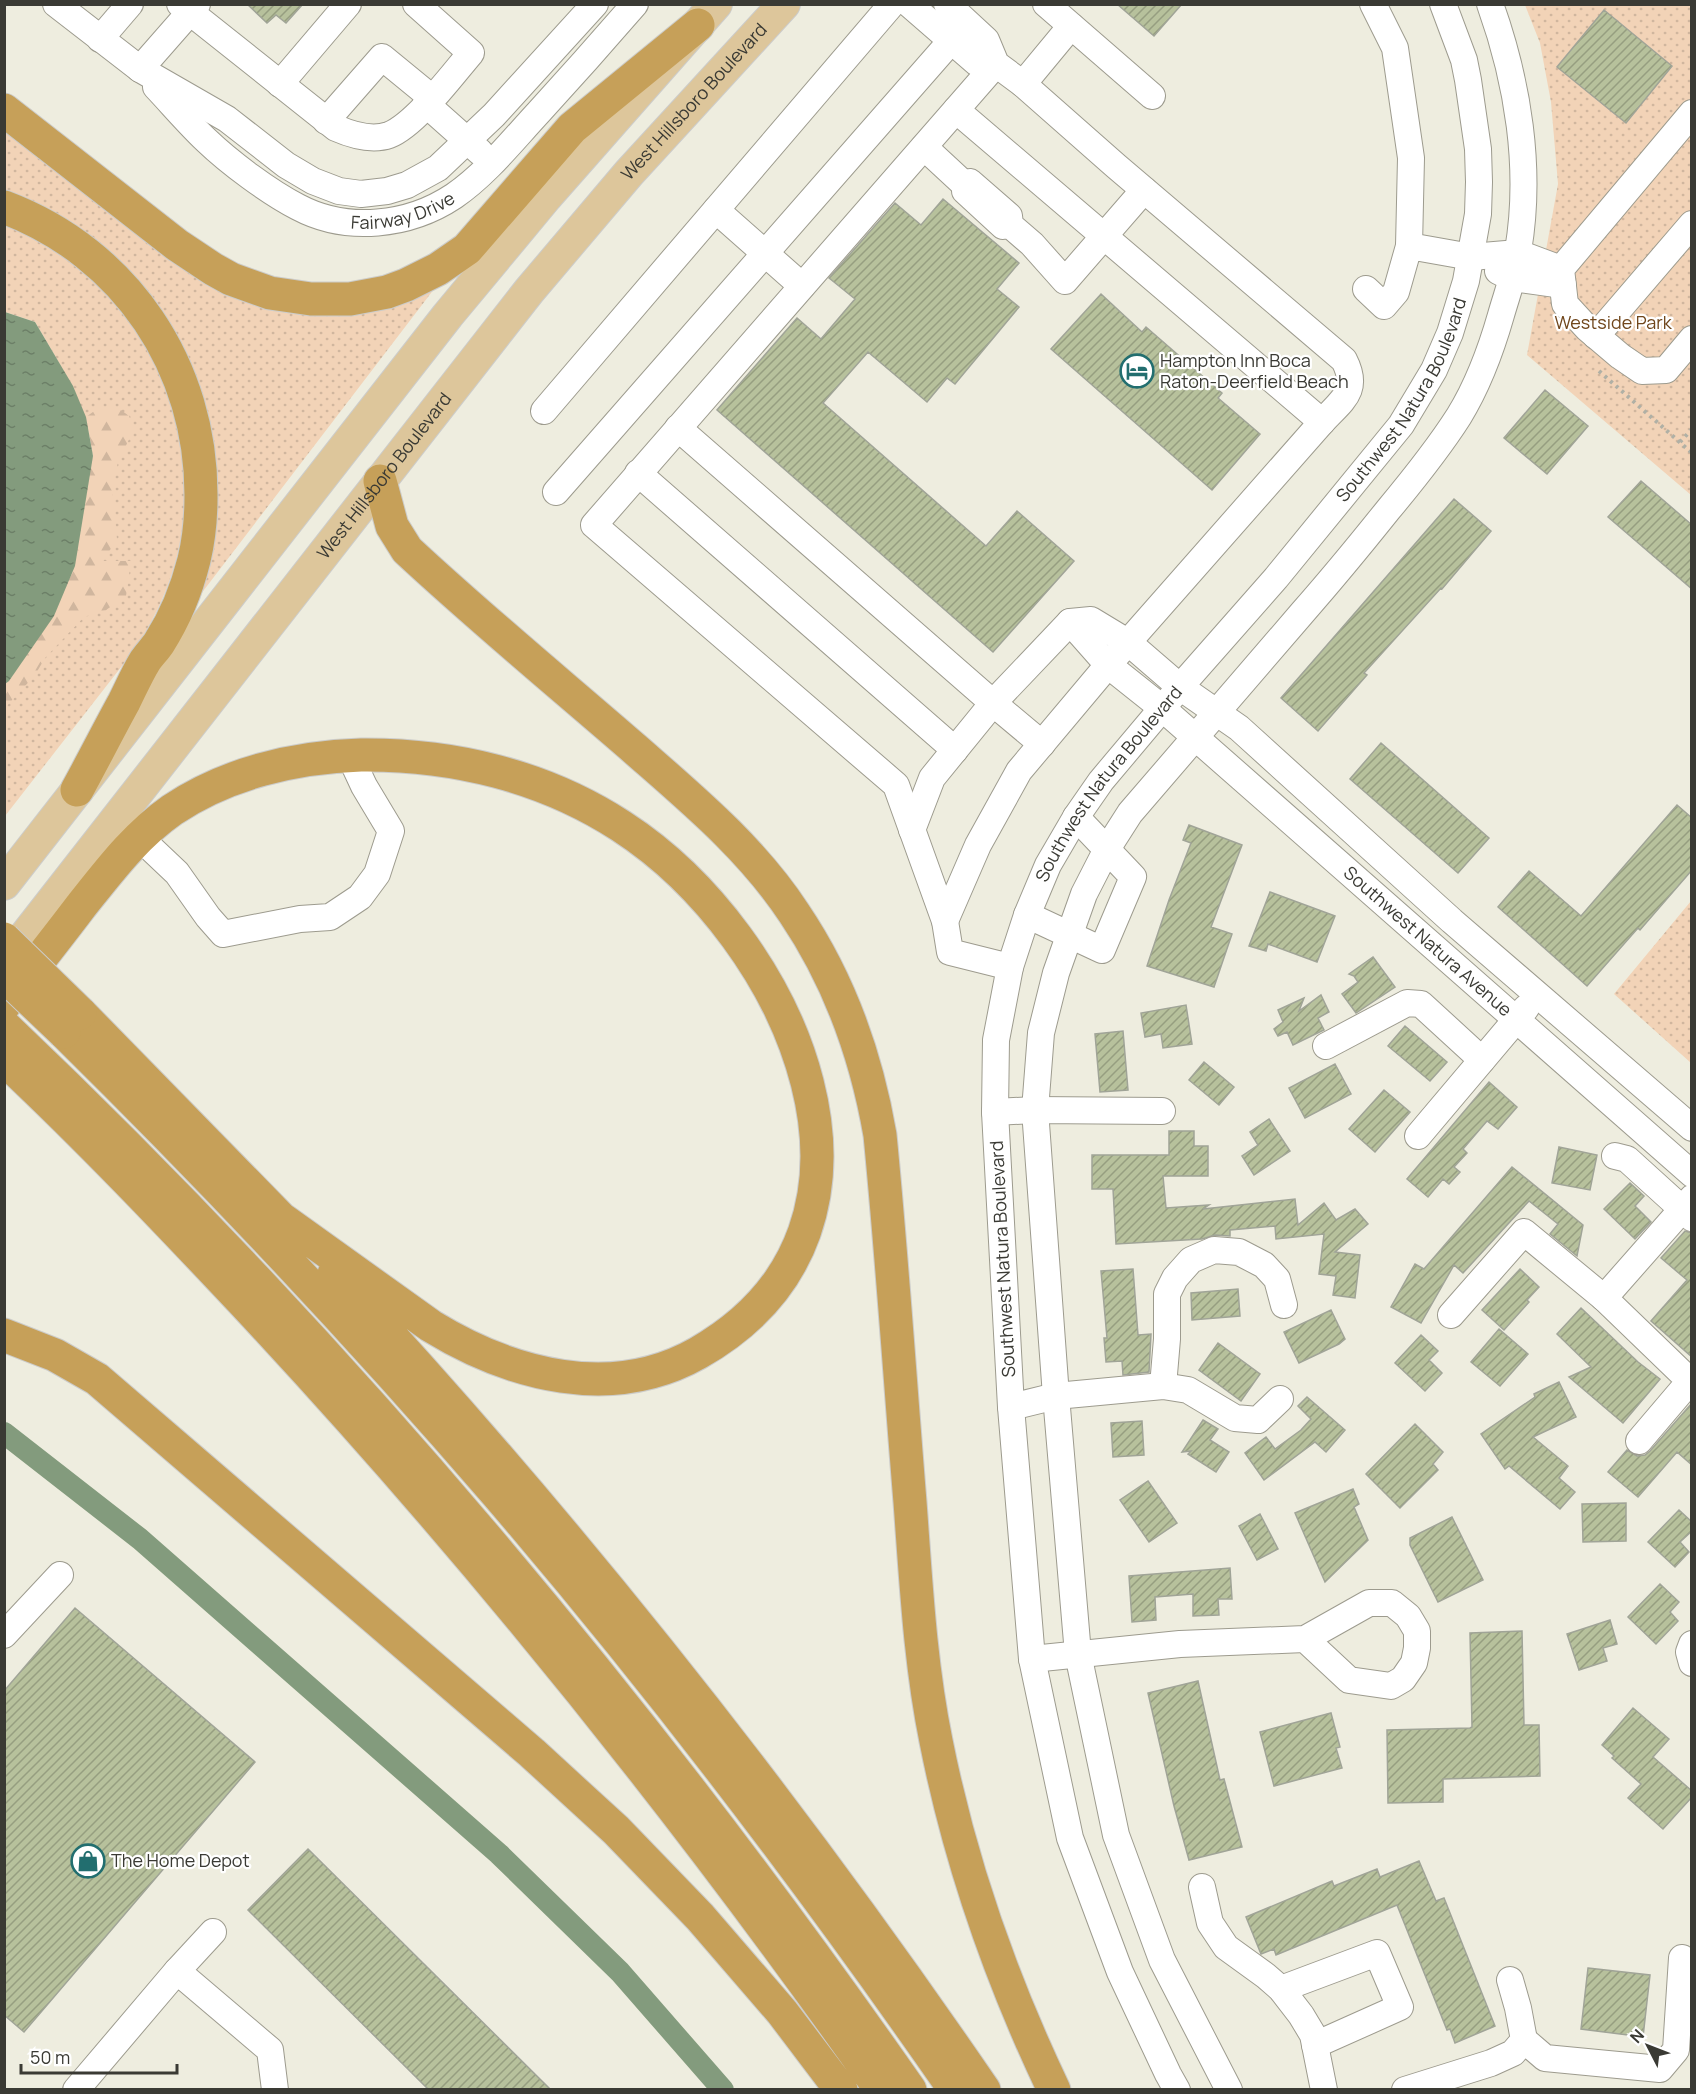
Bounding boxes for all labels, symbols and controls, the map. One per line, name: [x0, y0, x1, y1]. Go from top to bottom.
street label: West Hillsboro Boulevard: [615, 17, 772, 185]
street label: Fairway Drive: [350, 186, 459, 234]
street label: Southwest Natura Boulevard: [1330, 294, 1471, 506]
park label: Westside Park: [1554, 310, 1673, 334]
place label: Hampton Inn Boca Raton-Deerfield Beach: [1160, 348, 1349, 393]
hotel icon: Hampton Inn Boca Raton-Deerfield Beach: [1119, 353, 1155, 389]
street label: West Hillsboro Boulevard: [311, 387, 456, 564]
street label: Southwest Natura Boulevard: [1029, 680, 1187, 885]
street label: Southwest Natura Avenue: [1339, 860, 1517, 1021]
street label: Southwest Natura Boulevard: [984, 1140, 1020, 1378]
shop icon: The Home Depot: [70, 1843, 106, 1879]
place label: The Home Depot: [111, 1848, 250, 1872]
north arrow: [1618, 2016, 1678, 2076]
text: N: [1625, 2024, 1649, 2048]
scale bar: [21, 2037, 177, 2075]
text: 50 m: [30, 2045, 70, 2069]

